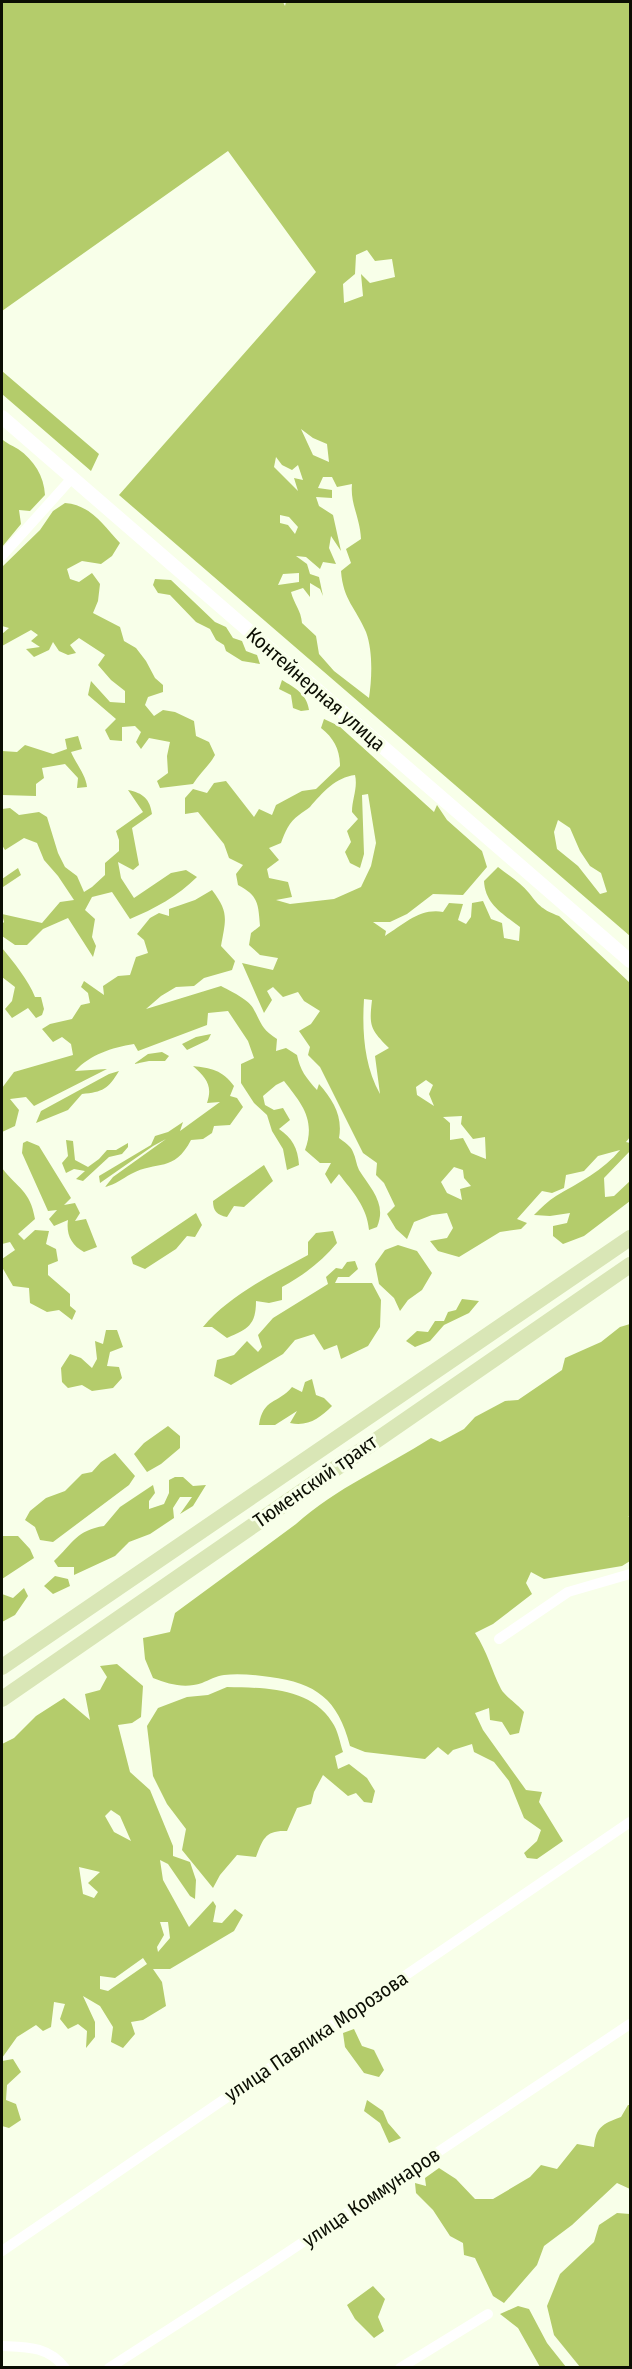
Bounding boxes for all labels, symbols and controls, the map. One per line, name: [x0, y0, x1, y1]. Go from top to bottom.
street label: Контейнерная улица: [242, 622, 390, 756]
street label: Тюменский тракт: [249, 1429, 382, 1533]
street label: улица Павлика Морозова: [220, 1966, 412, 2106]
street label: улица Коммунаров: [298, 2142, 444, 2252]

